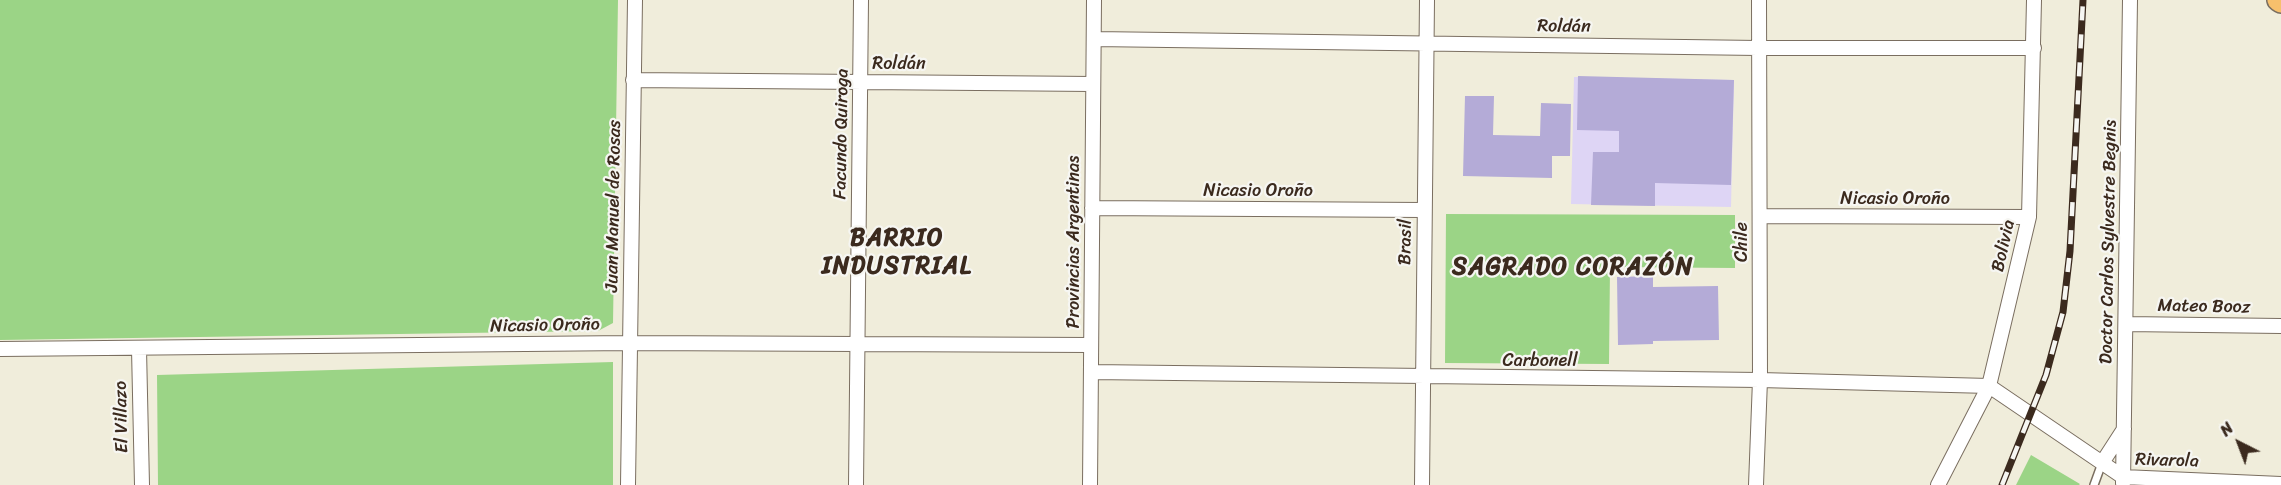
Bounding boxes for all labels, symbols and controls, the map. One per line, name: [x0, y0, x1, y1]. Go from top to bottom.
street label: Roldán: [1537, 16, 1591, 38]
street label: Roldán: [872, 53, 926, 75]
street label: Facundo Quiroga: [830, 68, 854, 200]
street label: Juan Manuel de Rosas: [602, 120, 626, 292]
street label: Doctor Carlos Sylvestre Begnis: [2096, 120, 2122, 364]
street label: Provincias Argentinas: [1063, 156, 1085, 328]
street label: Nicasio Oroño: [1203, 180, 1313, 202]
street label: Nicasio Oroño: [1840, 188, 1950, 210]
street label: Bolivia: [1988, 218, 2020, 274]
street label: Brasil: [1395, 219, 1417, 265]
street label: Chile: [1731, 222, 1753, 262]
district label: BARRIO INDUSTRIAL: [824, 225, 970, 281]
district label: SAGRADO CORAZÓN: [1452, 254, 1694, 282]
street label: Mateo Booz: [2158, 295, 2250, 319]
street label: Nicasio Oroño: [490, 314, 600, 338]
street label: Carbonell: [1502, 350, 1578, 372]
street label: El Villazo: [111, 381, 133, 453]
north arrow: [2209, 413, 2269, 473]
text: N: [2213, 415, 2240, 444]
street label: Rivarola: [2135, 449, 2199, 473]

